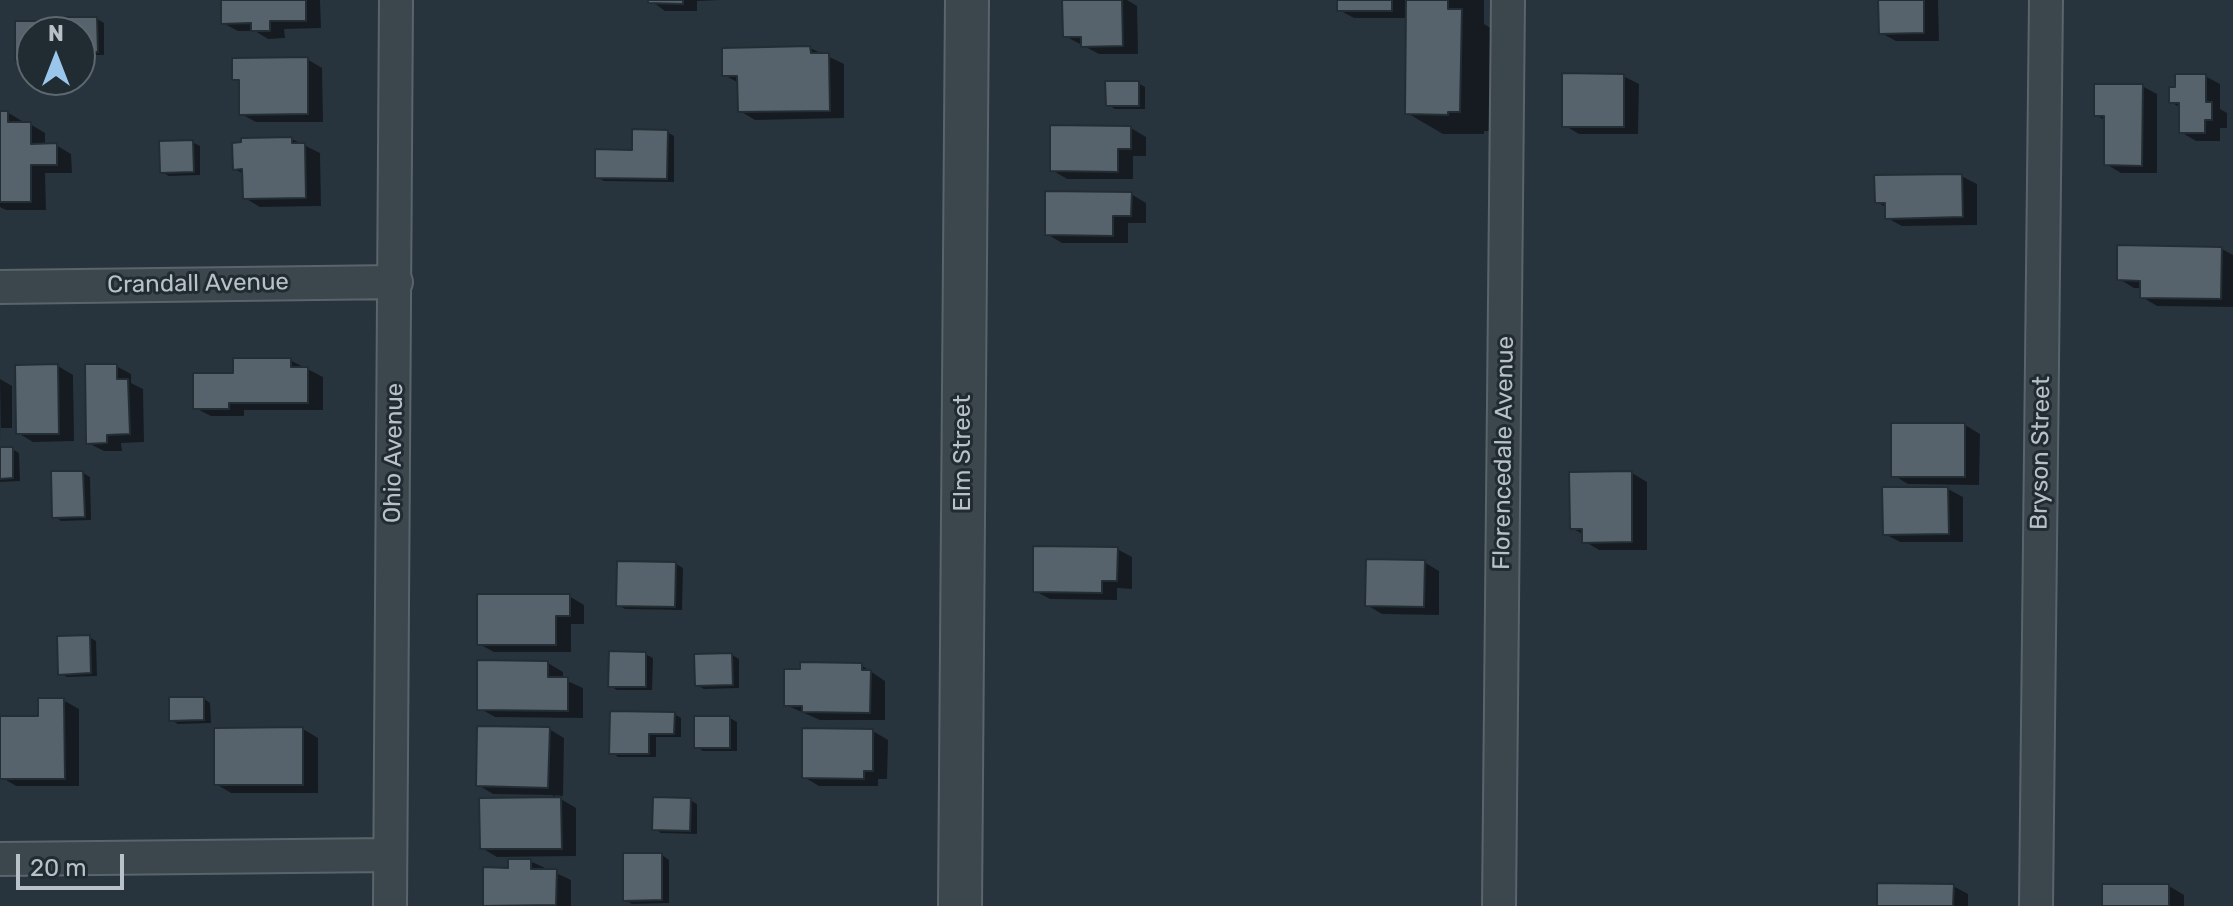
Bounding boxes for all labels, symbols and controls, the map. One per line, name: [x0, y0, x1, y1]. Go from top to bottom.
north arrow: [16, 16, 96, 96]
text: N: [48, 20, 64, 47]
street label: Crandall Avenue: [107, 268, 289, 300]
street label: Florencedale Avenue: [1488, 336, 1520, 570]
street label: Bryson Street: [2025, 376, 2057, 530]
street label: Ohio Avenue: [378, 383, 410, 523]
street label: Elm Street: [949, 395, 977, 511]
scale bar: [20, 838, 128, 888]
text: 20 m: [30, 854, 87, 882]

